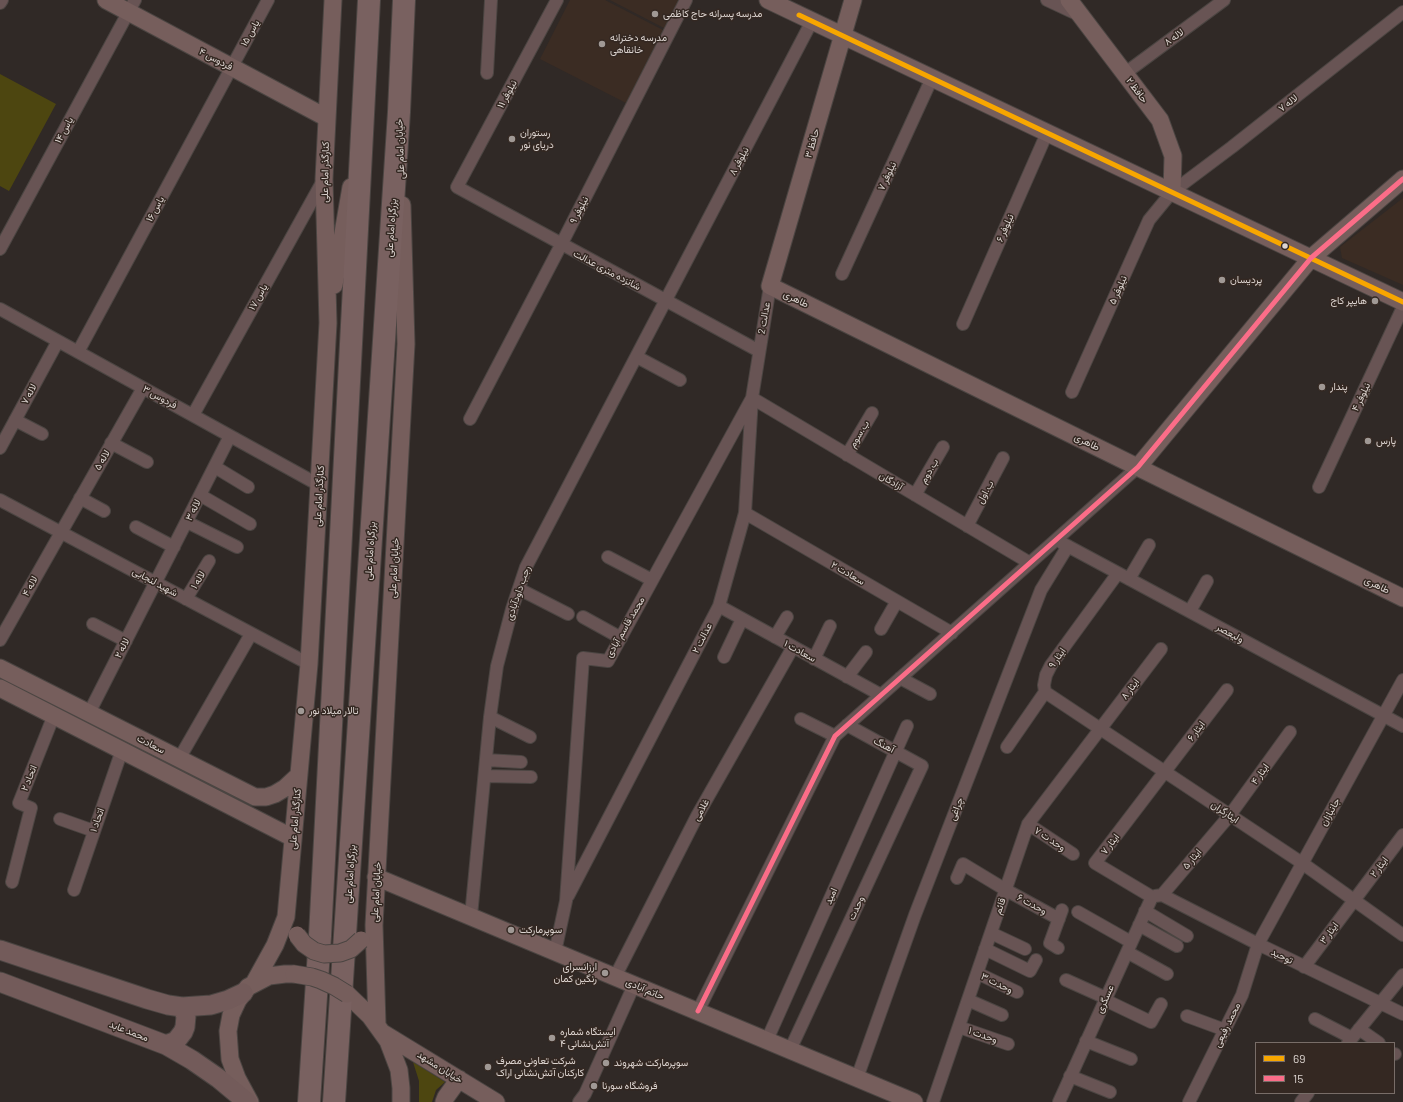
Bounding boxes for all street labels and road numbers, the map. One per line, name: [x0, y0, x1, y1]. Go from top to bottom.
street label: یاس ۱۵: [238, 18, 262, 48]
street label: لاله ۸: [1162, 26, 1186, 48]
street label: فردوس ۴: [197, 45, 235, 73]
street label: حافظ ۲: [1124, 75, 1150, 105]
street label: نیلوفر ۱۱: [495, 78, 519, 110]
street label: لاله ۷: [1276, 92, 1300, 114]
street label: یاس ۱۴: [52, 115, 76, 145]
street label: خیابان امام علی: [393, 119, 407, 179]
street label: حافظ ۳: [802, 127, 822, 159]
street label: کنارگذر امام علی: [318, 141, 332, 203]
street label: نیلوفر ۸: [727, 145, 751, 177]
street label: نیلوفر ۷: [875, 160, 899, 192]
street label: یاس ۱۶: [143, 194, 167, 224]
street label: نیلوفر ۹: [567, 194, 591, 226]
street label: بزرگراه امام علی: [383, 198, 399, 258]
street label: نیلوفر ۶: [994, 212, 1016, 244]
street label: شانزده متری عدالت: [571, 247, 643, 293]
street label: نیلوفر ۵: [1106, 274, 1130, 306]
street label: یاس ۱۷: [246, 282, 270, 312]
street label: طاهری: [781, 288, 811, 310]
street label: عدالت 2: [755, 301, 773, 335]
street label: نیلوفر ۴: [1349, 381, 1373, 413]
street label: لاله ۷: [19, 382, 39, 406]
street label: فردوس ۳: [141, 383, 179, 411]
street label: ب.سوم: [846, 418, 872, 450]
street label: طاهری: [1072, 431, 1102, 453]
street label: لاله ۵: [91, 448, 113, 472]
street label: ب.دوم: [917, 456, 941, 486]
street label: کنارگذر امام علی: [311, 465, 327, 527]
street label: آزادگان: [877, 469, 905, 493]
street label: ب.اول: [974, 478, 996, 506]
street label: لاله ۳: [183, 497, 203, 523]
street label: بزرگراه امام علی: [362, 521, 378, 581]
street label: خیابان امام علی: [386, 538, 402, 598]
street label: سعادت ۲: [829, 559, 867, 587]
street label: رجب داودآبادی: [503, 564, 533, 622]
street label: شهید لنجابی: [130, 565, 180, 599]
street label: لاله ۱: [188, 569, 208, 591]
street label: لاله ۴: [20, 574, 40, 598]
street label: طاهری: [1362, 574, 1392, 596]
street label: محمد قاسم آبادی: [603, 594, 647, 660]
street label: عدالت ۲: [689, 621, 715, 655]
street label: ولیعصر: [1214, 621, 1246, 645]
street label: لاله ۲: [112, 636, 132, 660]
street label: سعادت ۱: [782, 637, 818, 665]
street label: ایثار ۹: [1046, 645, 1068, 671]
street label: ایثار ۸: [1118, 676, 1142, 702]
street label: ایثار ۶: [1185, 719, 1207, 743]
street label: سعادت: [135, 732, 167, 756]
street label: آهنگ: [871, 735, 897, 755]
street label: ایثار ۴: [1248, 761, 1272, 787]
street label: اتحاد ۲: [18, 763, 40, 793]
street label: کنارگذر امام علی: [286, 788, 304, 850]
street label: چراغی: [946, 796, 966, 822]
street label: جانبازان: [1317, 796, 1343, 828]
street label: غلامی: [690, 797, 712, 823]
street label: ایثارگران: [1209, 798, 1241, 826]
street label: اتحاد ۱: [87, 806, 107, 834]
street label: وحد ت ۷: [1032, 824, 1068, 854]
street label: ایثار ۷: [1098, 831, 1122, 857]
street label: بزرگراه امام علی: [342, 844, 358, 904]
street label: ایثار ۵: [1180, 846, 1204, 872]
street label: ایثار ۲: [1367, 854, 1391, 880]
street label: خیابان امام علی: [368, 862, 384, 922]
street label: امید: [822, 886, 840, 906]
street label: وحدت ۶: [1015, 891, 1049, 917]
street label: وحدت: [845, 894, 867, 922]
street label: قائم: [992, 896, 1008, 916]
street label: ایثار ۳: [1317, 920, 1341, 946]
street label: توحید: [1269, 946, 1295, 966]
street label: وحدت ۳: [979, 970, 1015, 996]
street label: حاتم آبادی: [624, 976, 666, 1002]
street label: عسگری: [1093, 983, 1117, 1015]
street label: محمد رفیعی: [1211, 1001, 1243, 1049]
street label: محمد عابد: [108, 1018, 150, 1044]
street label: وحدت ۱: [967, 1024, 999, 1046]
street label: خیابان مشهد: [415, 1048, 465, 1086]

